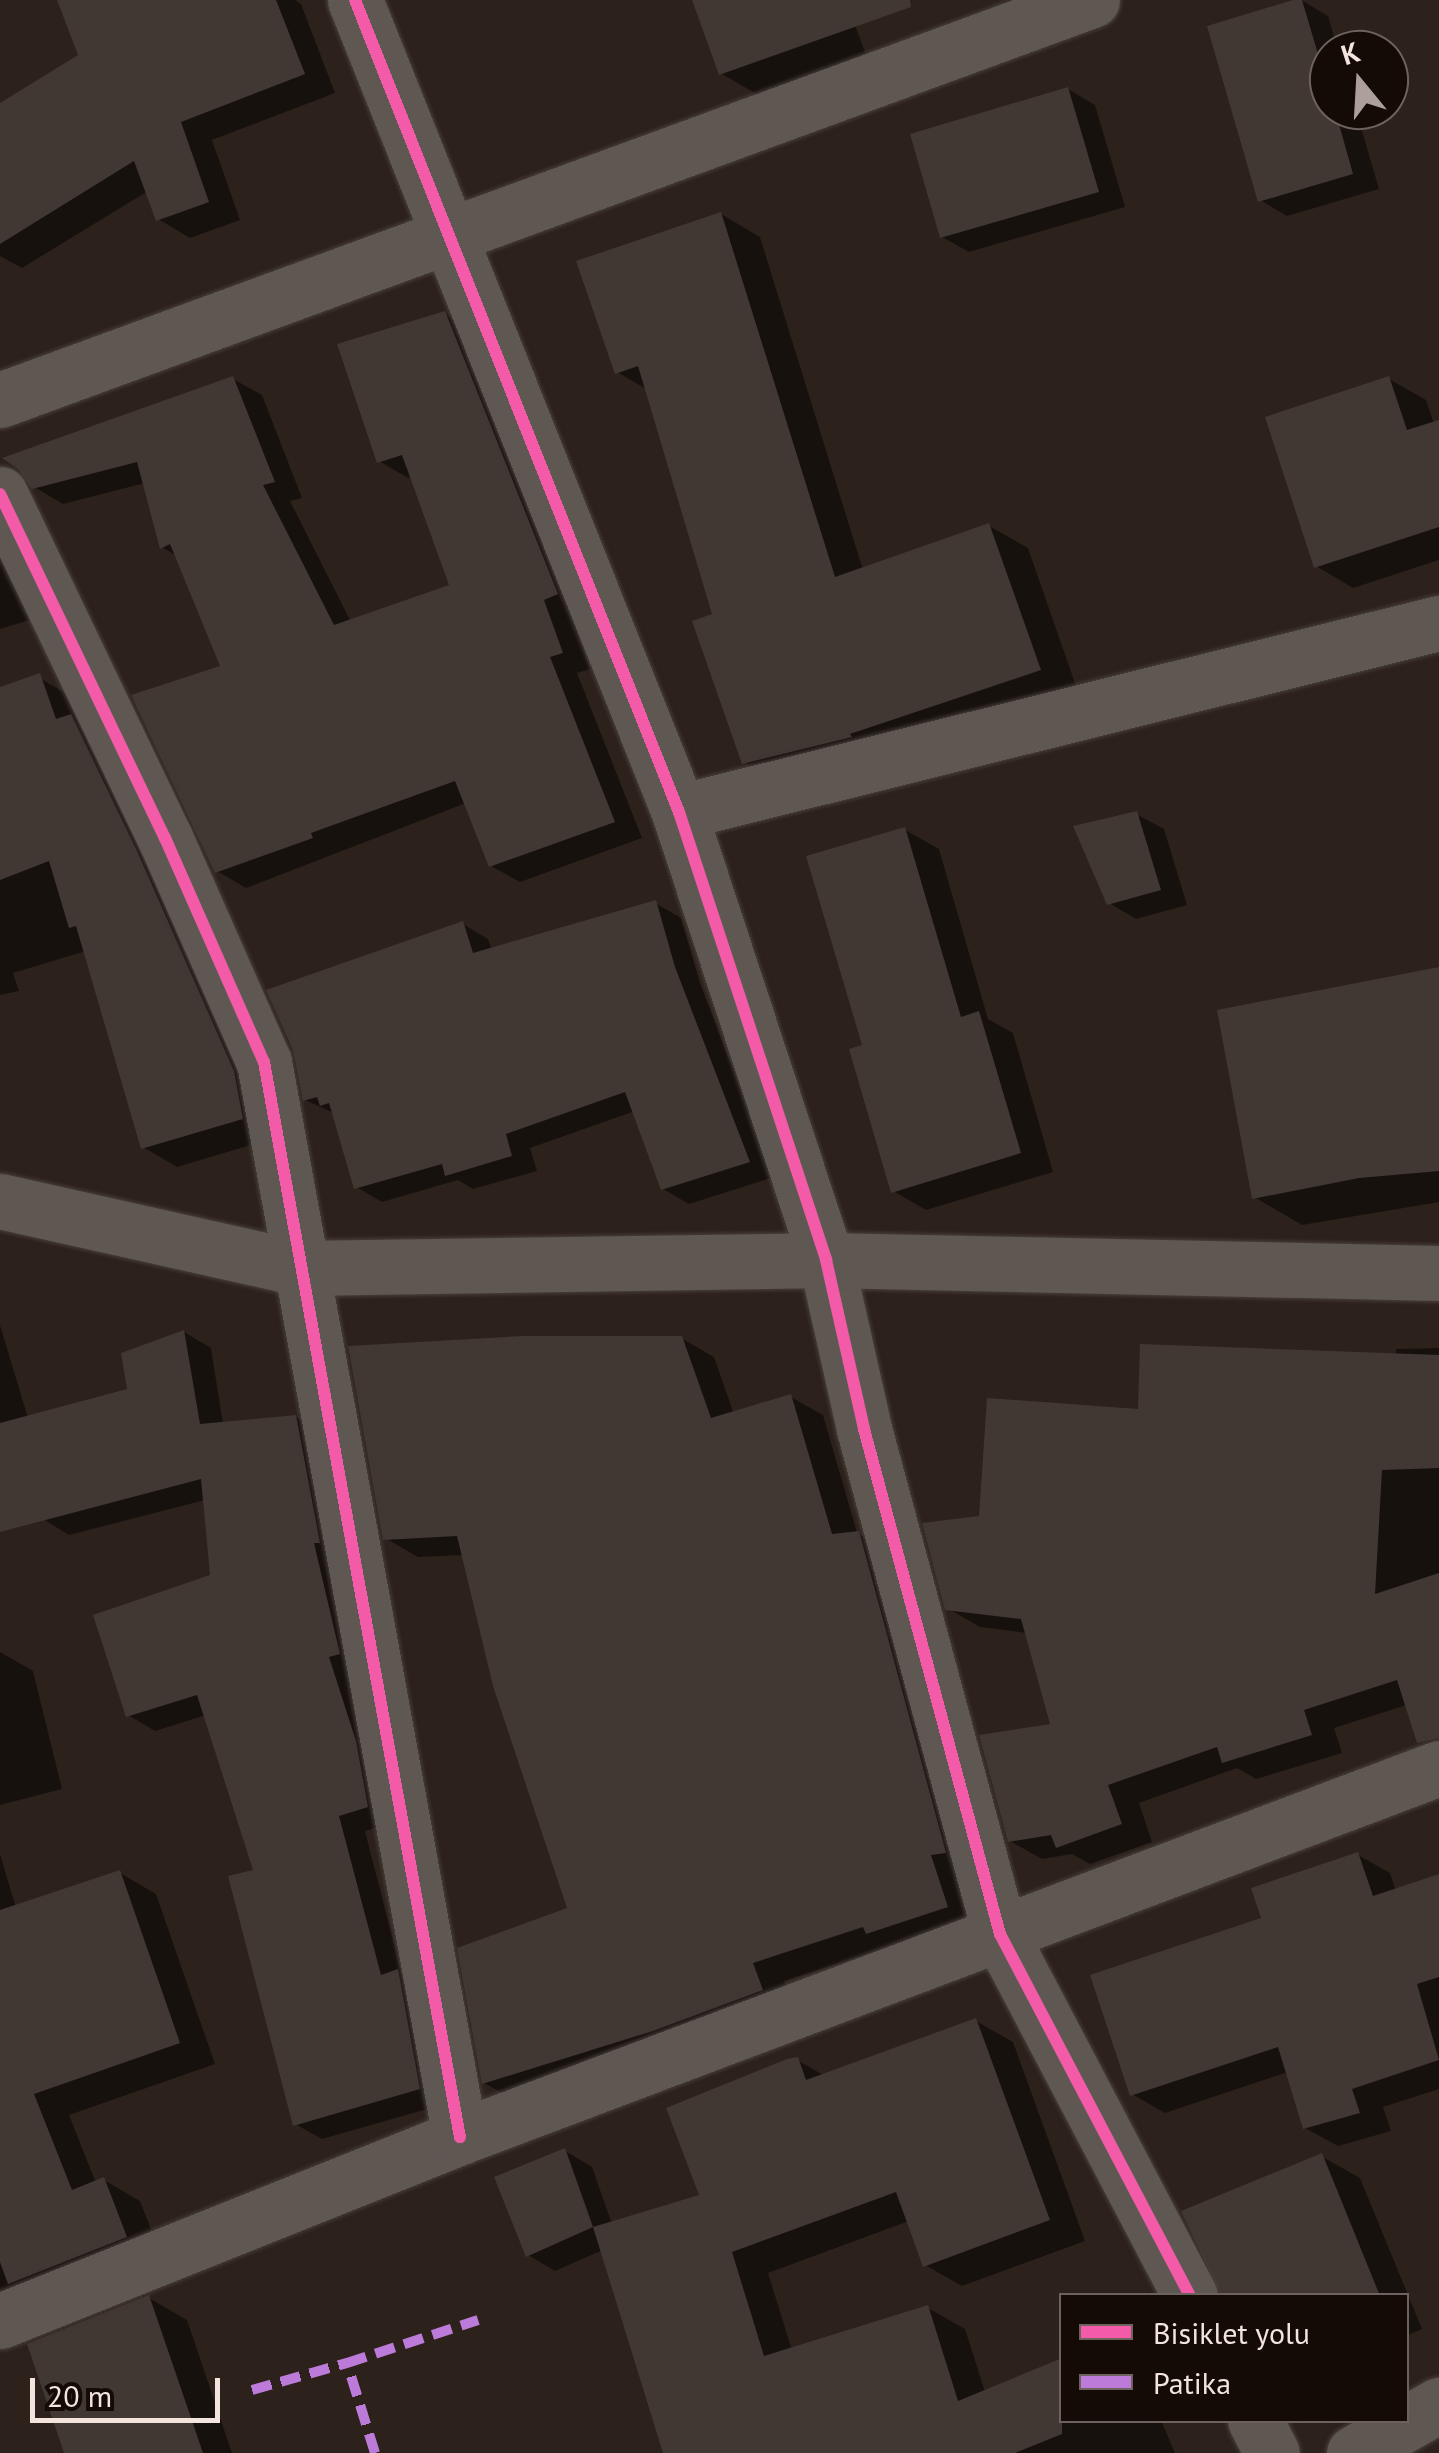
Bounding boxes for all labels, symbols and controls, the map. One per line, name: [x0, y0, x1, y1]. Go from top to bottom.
north arrow: [1309, 30, 1409, 130]
text: K: [1336, 33, 1364, 73]
legend: [1059, 2293, 1409, 2423]
text: Bisiklet yolu: [1153, 2313, 1310, 2352]
scale bar: [35, 2358, 225, 2420]
text: Patika: [1153, 2363, 1231, 2402]
text: 20 m: [47, 2376, 112, 2415]

